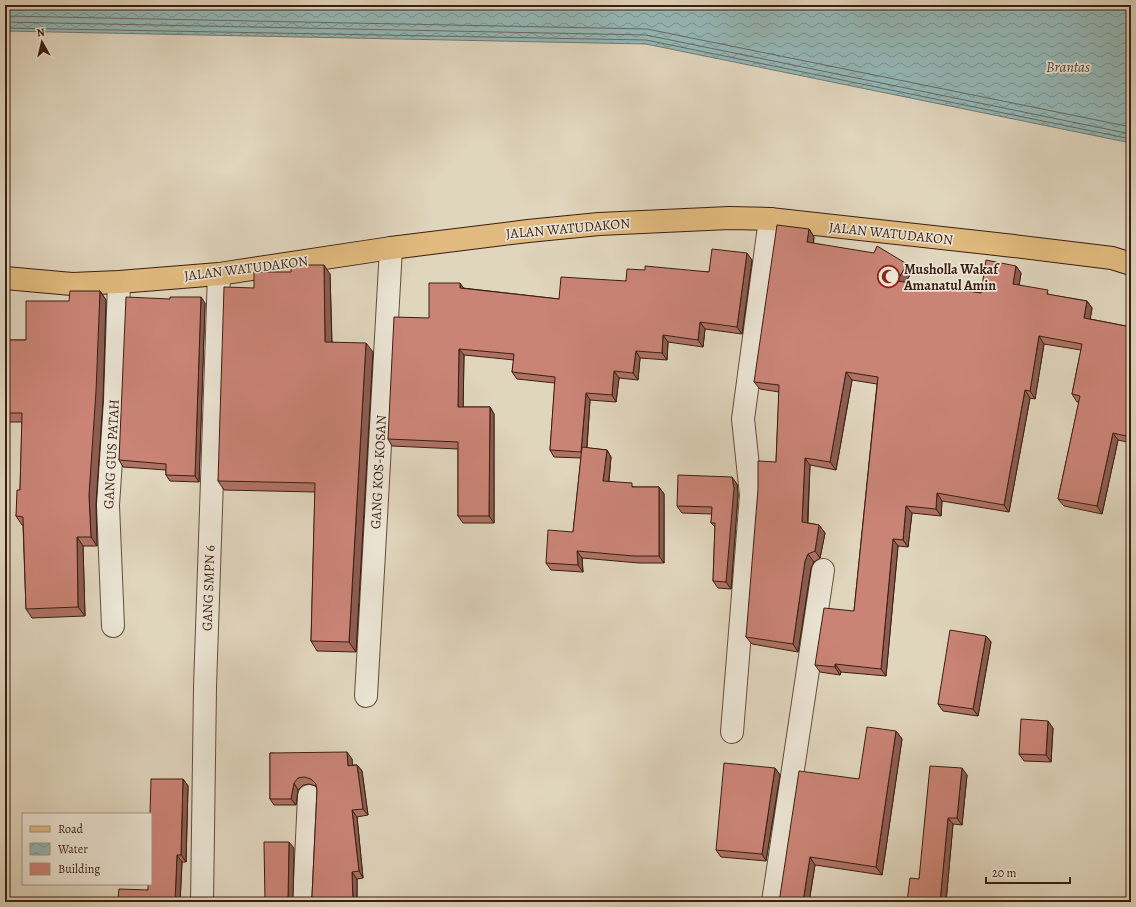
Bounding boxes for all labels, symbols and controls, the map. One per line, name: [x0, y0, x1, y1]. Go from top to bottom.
north arrow: [22, 22, 62, 62]
text: N: [36, 25, 46, 41]
water label: Brantas: [1046, 57, 1090, 77]
street label: JALAN WATUDAKON: [505, 214, 631, 243]
street label: JALAN WATUDAKON: [828, 218, 954, 249]
street label: JALAN WATUDAKON: [183, 251, 309, 286]
place label: Musholla Wakaf Amanatul Amin: [903, 260, 1000, 295]
mosque icon: Musholla Wakaf Amanatul Amin: [876, 264, 902, 290]
street label: GANG GUS PATAH: [99, 399, 124, 509]
street label: GANG KOS-KOSAN: [366, 415, 391, 530]
street label: GANG SMPN 6: [198, 545, 219, 631]
legend: [22, 813, 152, 885]
text: Road: [58, 821, 84, 837]
text: Water: [57, 841, 88, 857]
scale bar: [986, 859, 1070, 885]
text: Building: [58, 861, 100, 877]
text: 20 m: [992, 865, 1016, 881]

